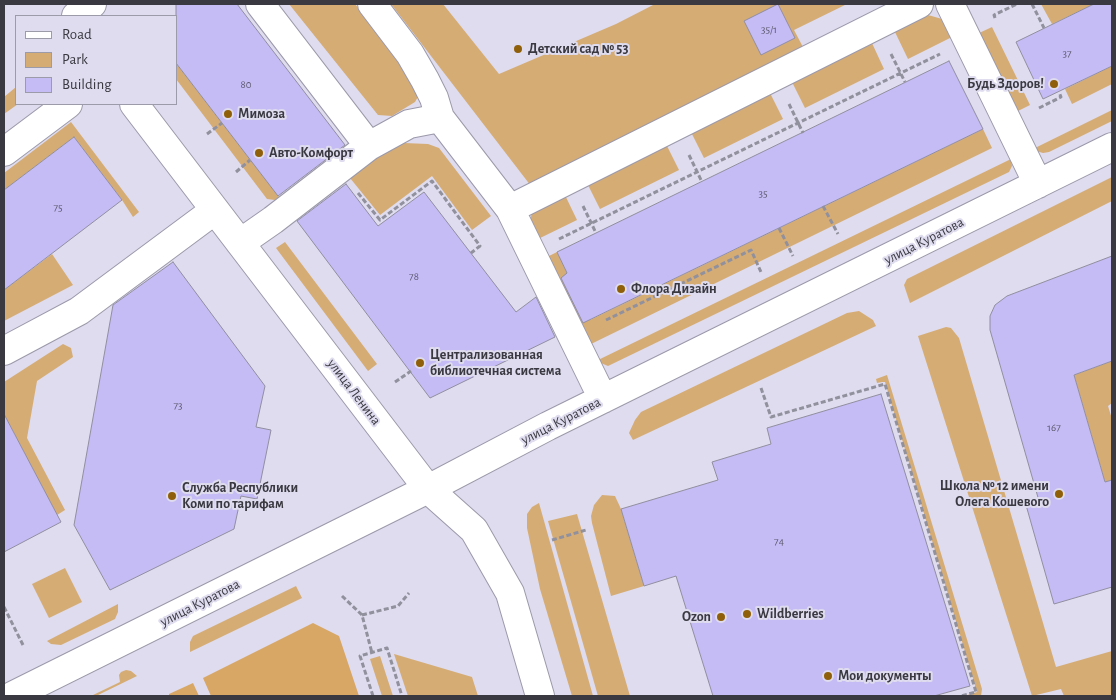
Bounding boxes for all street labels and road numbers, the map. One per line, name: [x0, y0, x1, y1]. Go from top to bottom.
street label: улица Куратова: [881, 214, 967, 268]
street label: улица Ленина: [324, 356, 384, 428]
street label: улица Куратова: [518, 394, 604, 448]
street label: улица Куратова: [157, 576, 243, 630]

